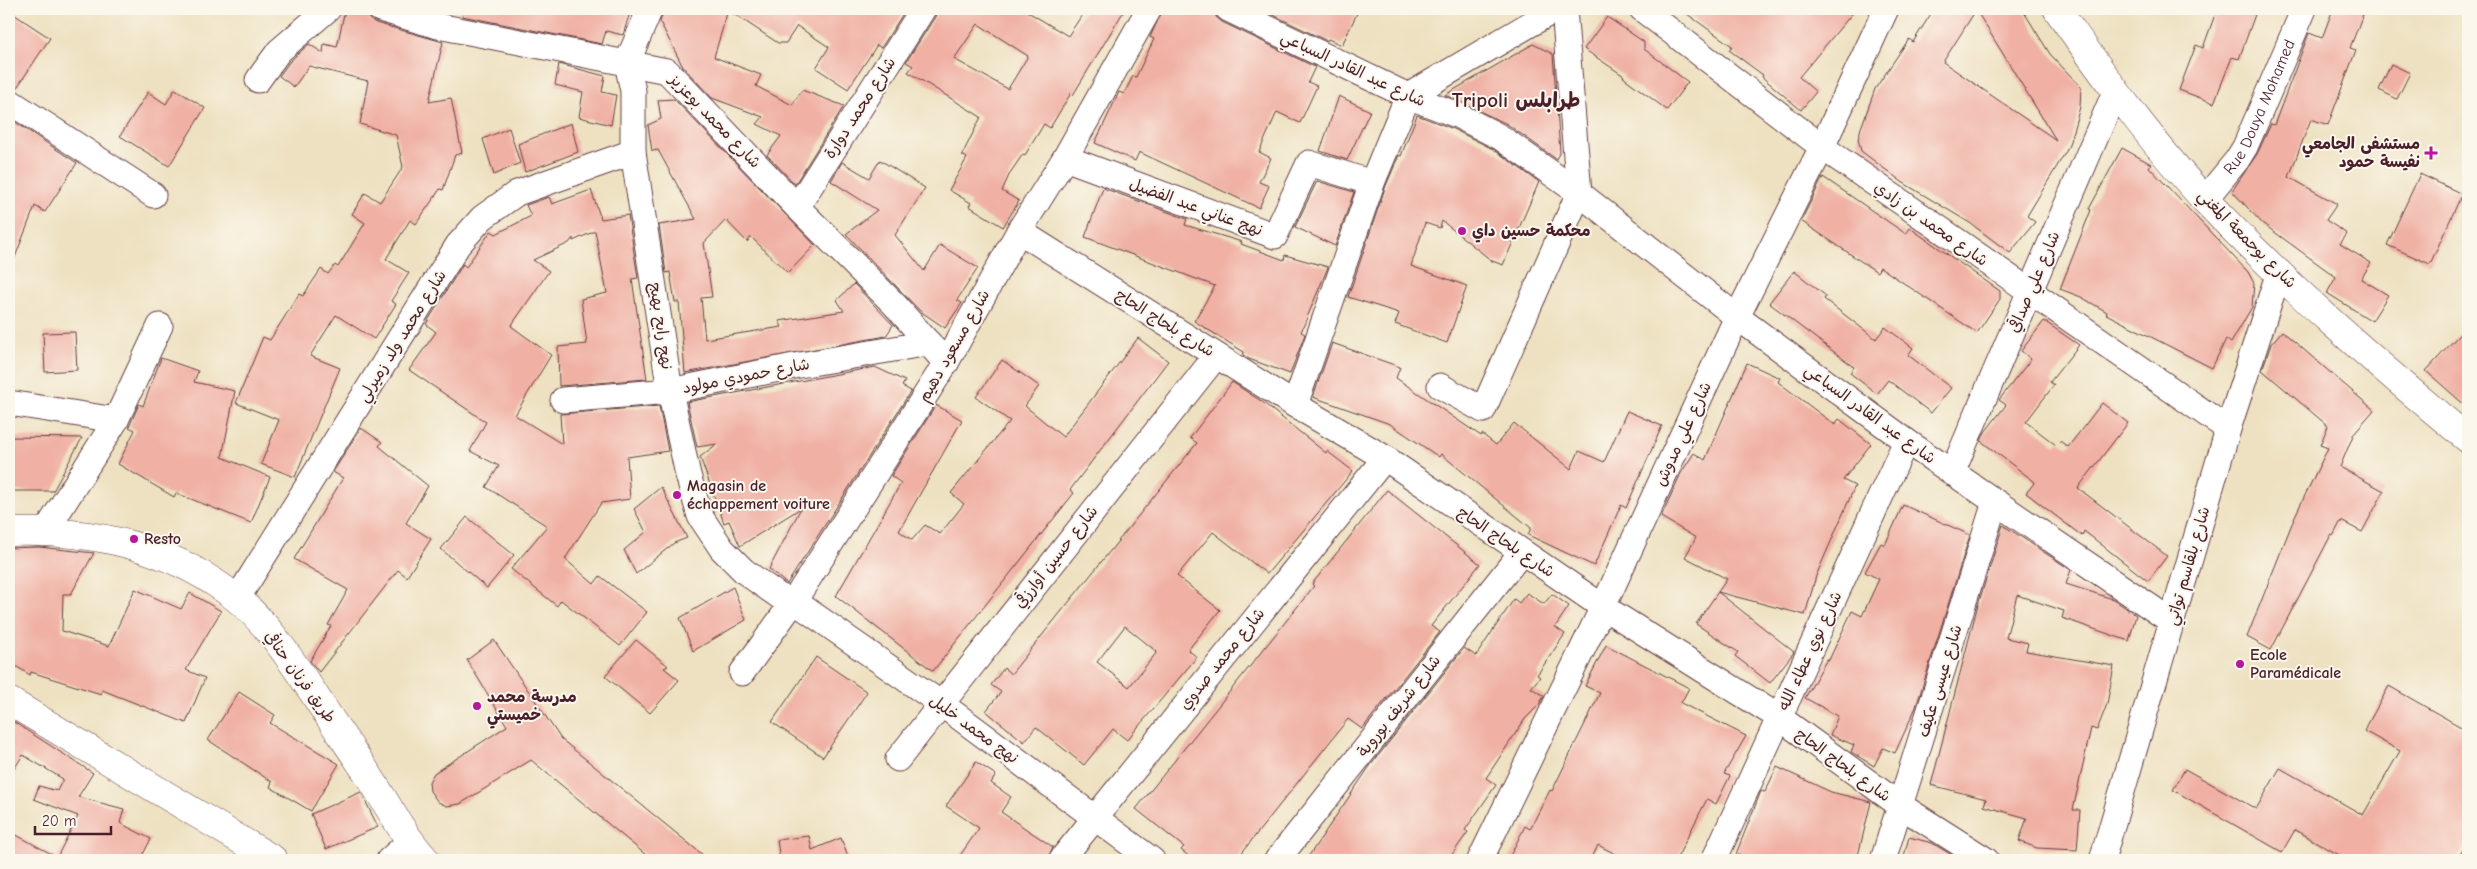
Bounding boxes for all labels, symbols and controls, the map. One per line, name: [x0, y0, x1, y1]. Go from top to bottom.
street label: شارع عبد القادر السباعي: [1276, 28, 1428, 115]
street label: Rue Douya Mohamed: [2220, 37, 2299, 178]
street label: شارع محمد دوارة: [821, 54, 901, 163]
street label: شارع محمد بوعزيز: [663, 69, 764, 173]
district label: Tripoli طرابلس: [1452, 88, 1580, 113]
place label: مستشفى الجامعي نفيسة حمود: [2302, 135, 2420, 172]
marker: مستشفى الجامعي نفيسة حمود: [2424, 146, 2438, 160]
street label: نهج عناني عبد الفضيل: [1125, 175, 1265, 244]
street label: شارع محمد بن زادي: [1870, 178, 1991, 272]
street label: شارع بوجمعة المغني: [2191, 186, 2300, 295]
place label: محكمة حسين داي: [1472, 222, 1591, 243]
marker: محكمة حسين داي: [1456, 225, 1468, 237]
street label: شارع علي صداقي: [2003, 228, 2068, 337]
street label: شارع محمد ولد زميرلي: [354, 267, 454, 408]
street label: نهج رابح بهيج: [645, 281, 676, 371]
street label: شارع بلحاج الحاج: [1111, 285, 1218, 362]
street label: شارع مسعود دهيم: [915, 287, 996, 407]
street label: شارع حمودي مولود: [681, 355, 812, 399]
street label: شارع عبد القادر السباعي: [1798, 361, 1939, 472]
street label: شارع علي مدوش: [1651, 379, 1720, 491]
place label: Magasin de échappement voiture: [687, 477, 830, 513]
marker: Magasin de échappement voiture: [671, 489, 683, 501]
street label: شارع حسين أوارزقي: [1009, 501, 1103, 613]
street label: شارع بلحاج الحاج: [1453, 503, 1558, 583]
street label: شارع بلقاسم تواتي: [2162, 505, 2218, 629]
place label: Resto: [144, 530, 181, 548]
marker: Resto: [128, 533, 140, 545]
street label: شارع نوي عطاء الله: [1774, 589, 1847, 714]
street label: شارع محمد صدوي: [1176, 605, 1270, 715]
street label: شارع عيسى عكيف: [1914, 623, 1968, 740]
street label: طريق فرنان حنافي: [259, 627, 340, 728]
place label: Ecole Paramédicale: [2250, 646, 2341, 682]
street label: شارع شريف بوروية: [1354, 652, 1446, 762]
marker: Ecole Paramédicale: [2234, 658, 2246, 670]
place label: مدرسة محمد خميستي: [487, 688, 577, 729]
street label: نهج محمد خليل: [925, 691, 1022, 768]
marker: مدرسة محمد خميستي: [471, 700, 483, 712]
street label: شارع بلحاج الحاج: [1791, 725, 1894, 807]
scale bar: [35, 804, 111, 836]
text: 20 m: [42, 812, 76, 830]

